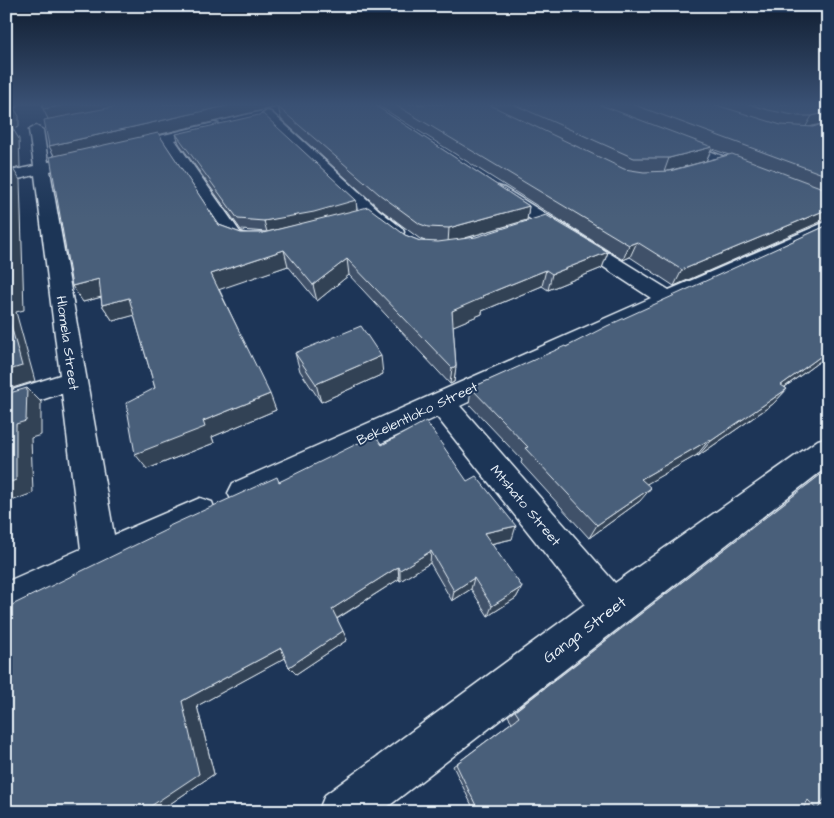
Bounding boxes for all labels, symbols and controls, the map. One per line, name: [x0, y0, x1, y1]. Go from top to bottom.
street label: Hlomela Street: [50, 295, 84, 392]
street label: Bekelentloko Street: [354, 377, 482, 451]
street label: Mtshato Street: [485, 461, 565, 551]
street label: Ganga Street: [538, 591, 632, 669]

